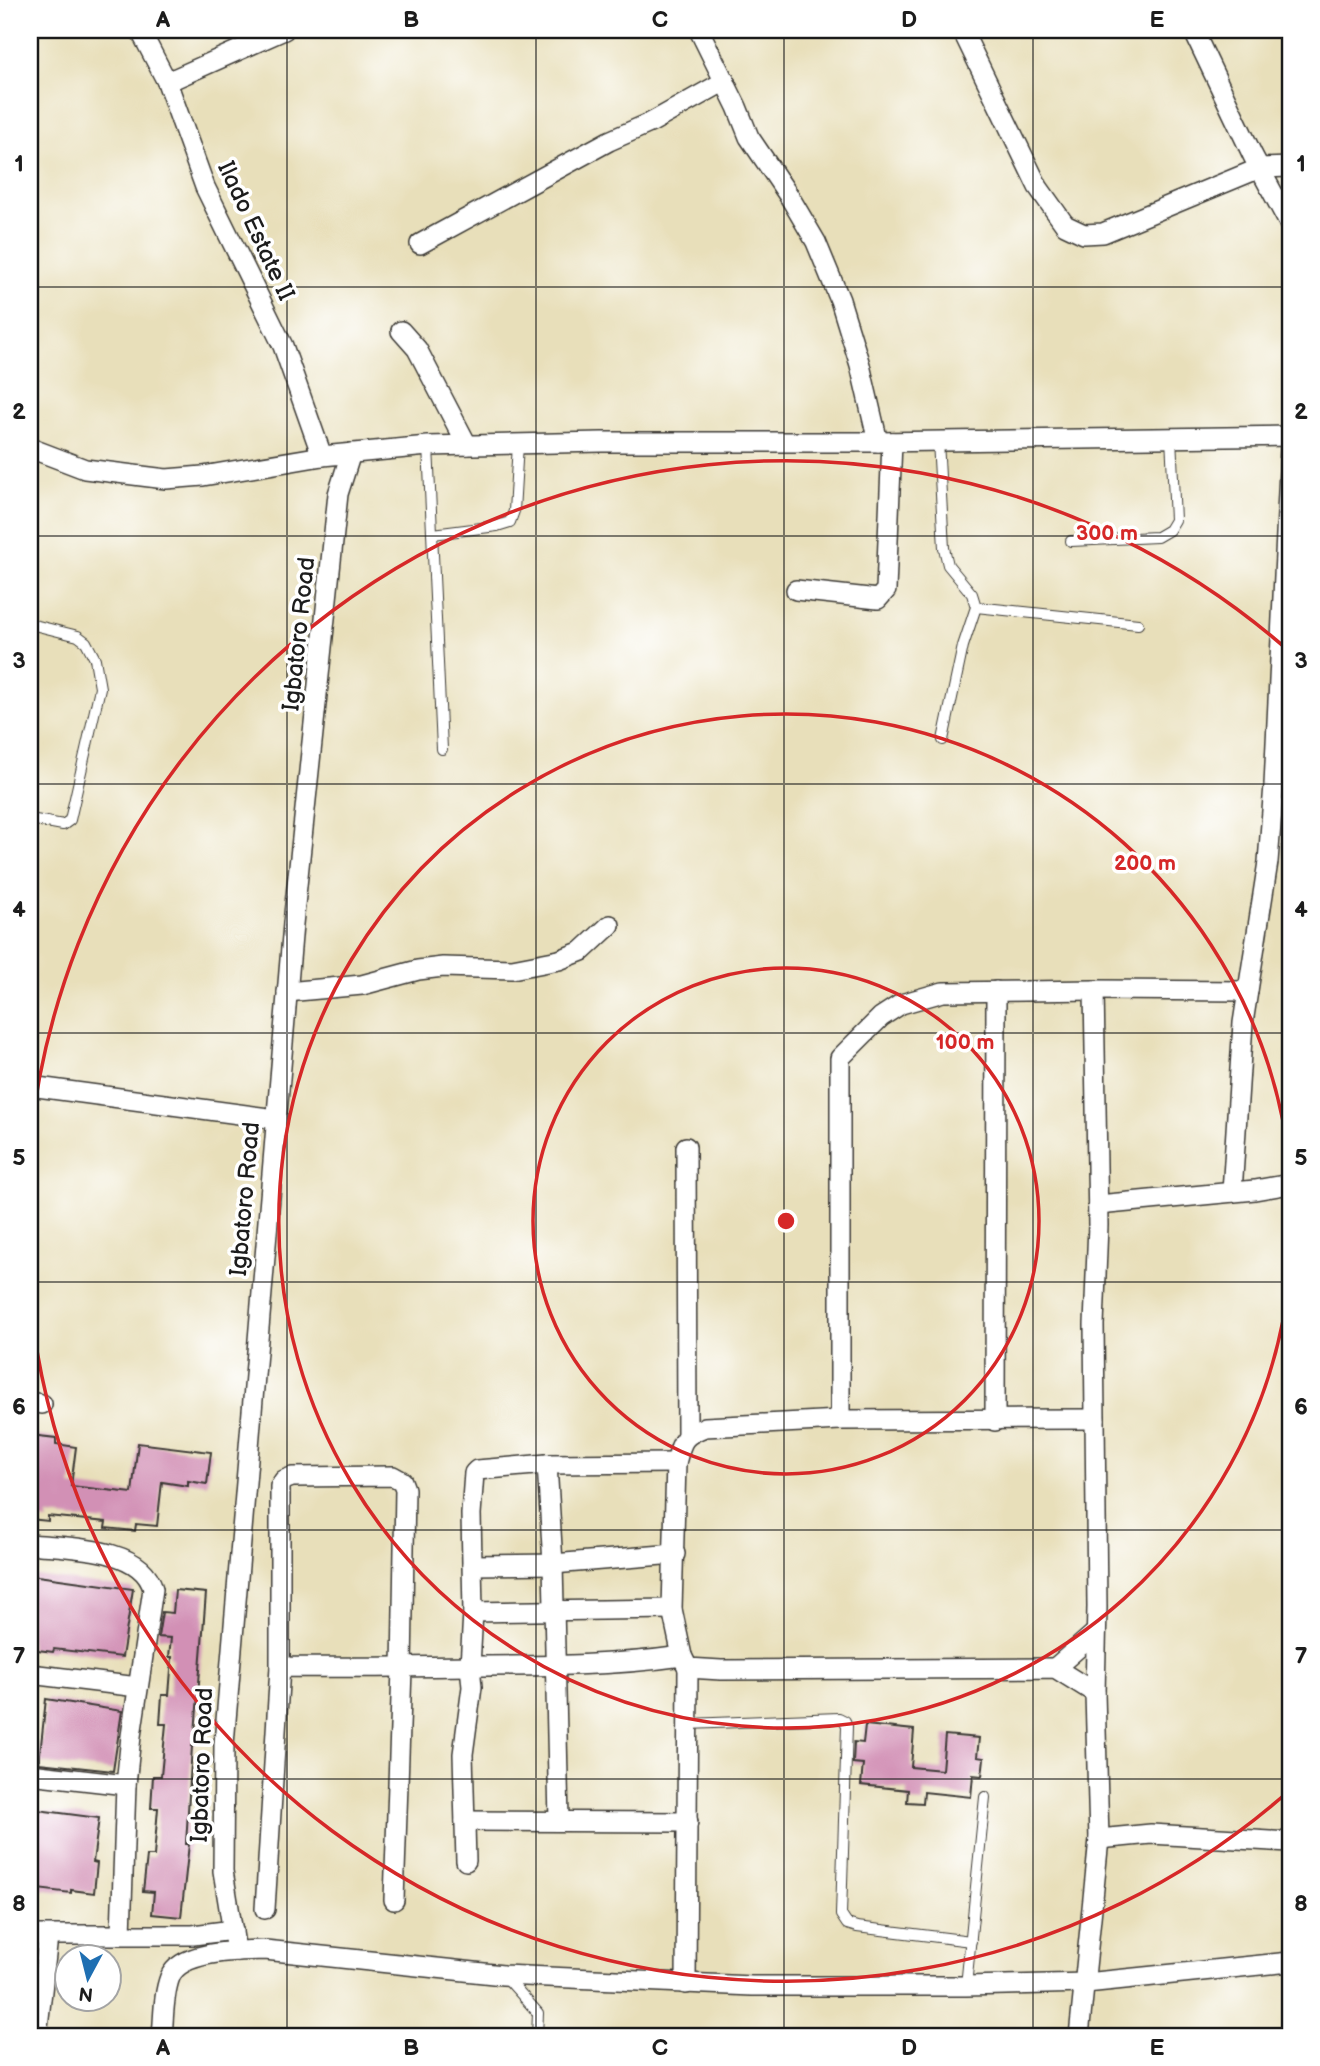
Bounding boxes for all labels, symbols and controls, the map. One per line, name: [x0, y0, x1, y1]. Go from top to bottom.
text: A: [155, 6, 171, 34]
text: B: [403, 6, 419, 34]
text: C: [652, 6, 668, 34]
text: D: [901, 6, 917, 34]
text: E: [1150, 6, 1165, 34]
text: 1: [14, 150, 24, 178]
text: 1: [1296, 150, 1306, 178]
street label: Ilado Estate II: [211, 157, 301, 305]
text: 2: [12, 398, 26, 426]
text: 2: [1294, 398, 1308, 426]
text: 300 m: [1076, 521, 1138, 546]
street label: Igbatoro Road: [276, 555, 322, 713]
text: 3: [12, 647, 26, 675]
text: 3: [1294, 647, 1308, 675]
text: 200 m: [1114, 851, 1176, 876]
text: 4: [12, 896, 26, 924]
text: 4: [1294, 896, 1308, 924]
text: 100 m: [936, 1030, 994, 1055]
street label: Igbatoro Road: [224, 1121, 266, 1277]
text: 5: [12, 1144, 26, 1172]
text: 5: [1294, 1144, 1308, 1172]
centre of rings: [774, 1209, 798, 1233]
text: 6: [12, 1393, 26, 1421]
text: 6: [1294, 1393, 1308, 1421]
text: 7: [13, 1642, 26, 1670]
text: 7: [1295, 1642, 1308, 1670]
street label: Igbatoro Road: [185, 1687, 219, 1843]
text: 8: [12, 1890, 26, 1918]
text: 8: [1294, 1890, 1308, 1918]
north arrow: [52, 1944, 122, 2014]
text: N: [78, 1981, 95, 2006]
text: A: [155, 2034, 171, 2062]
text: B: [403, 2034, 419, 2062]
text: C: [652, 2034, 668, 2062]
text: D: [901, 2034, 917, 2062]
text: E: [1150, 2034, 1165, 2062]

